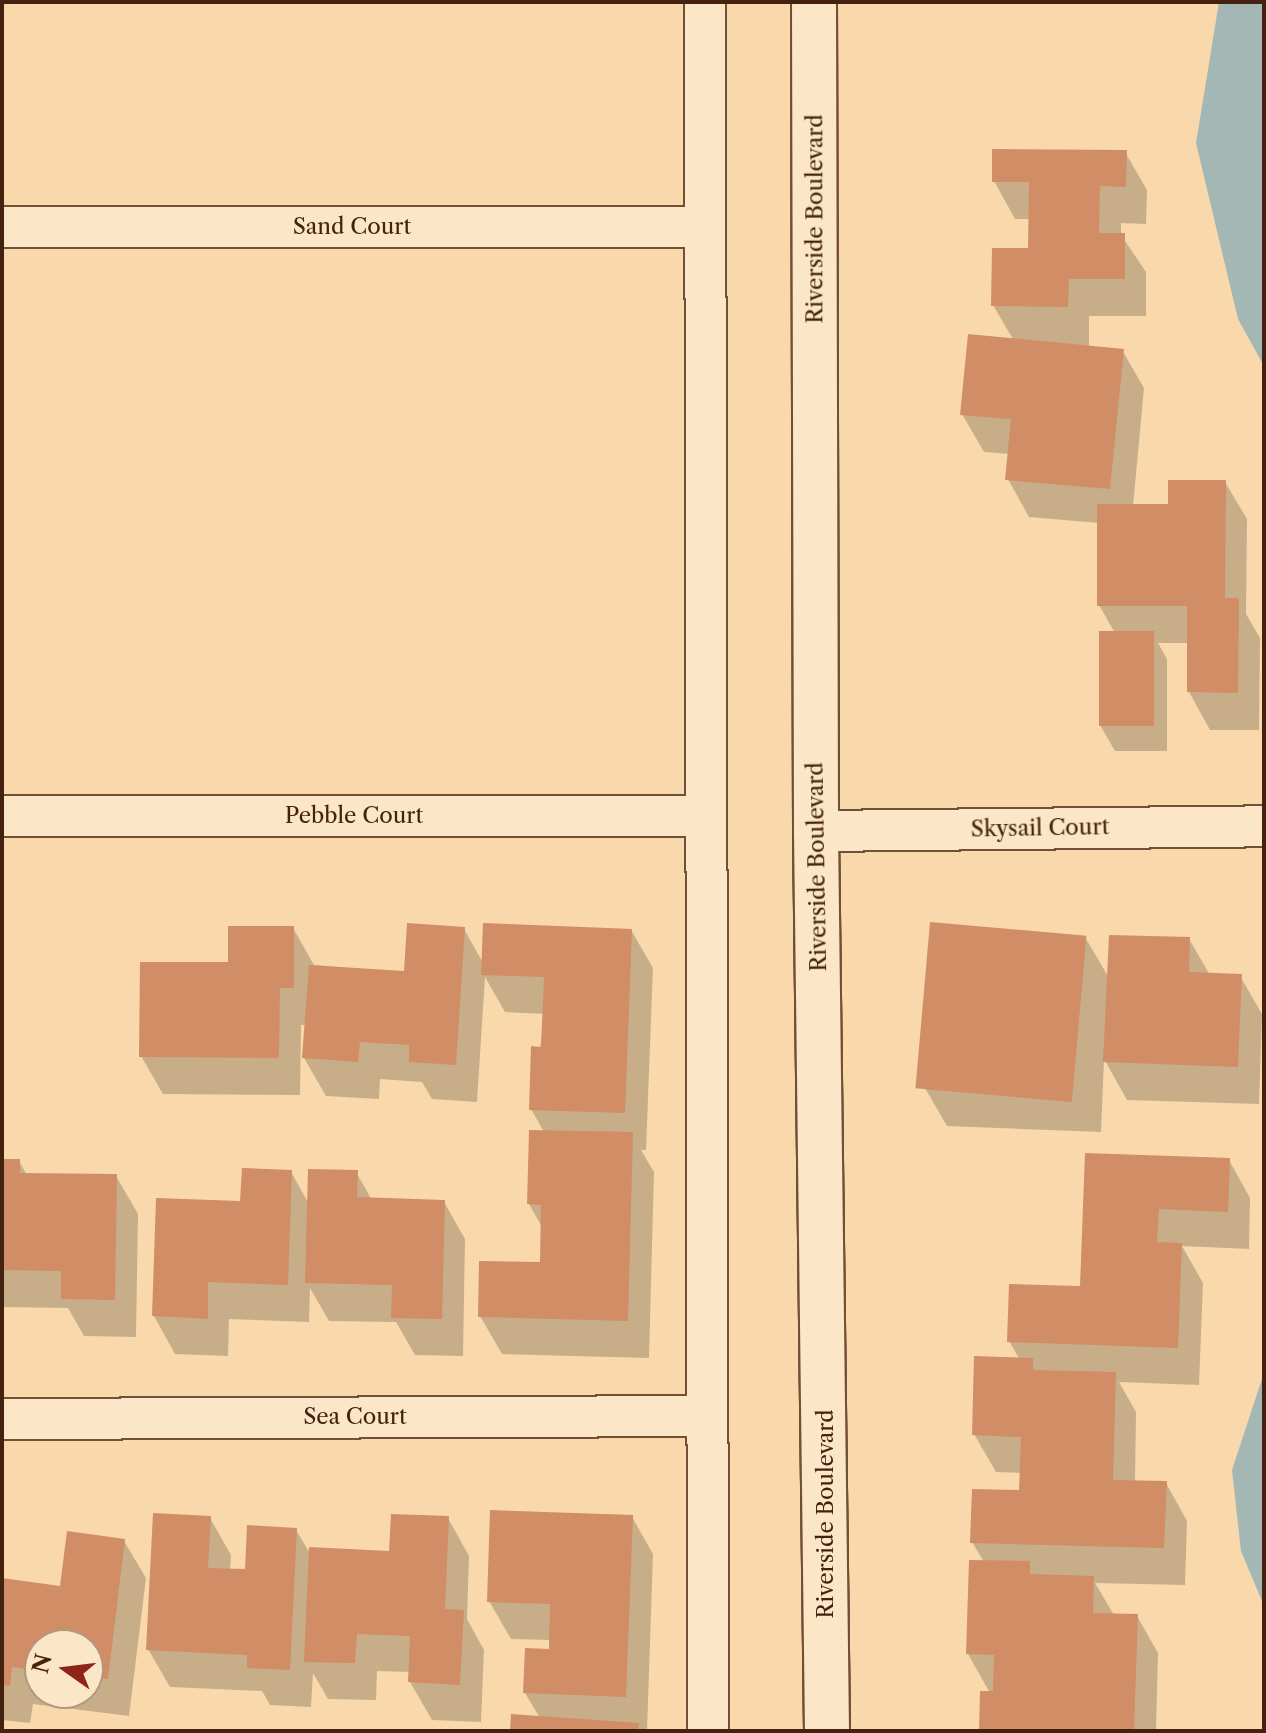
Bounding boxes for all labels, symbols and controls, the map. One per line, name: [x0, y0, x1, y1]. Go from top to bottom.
street label: Riverside Boulevard: [802, 114, 828, 324]
street label: Sand Court: [293, 214, 411, 240]
street label: Riverside Boulevard: [802, 762, 832, 972]
street label: Pebble Court: [285, 803, 423, 829]
street label: Skysail Court: [970, 814, 1110, 842]
street label: Sea Court: [303, 1404, 407, 1430]
street label: Riverside Boulevard: [813, 1409, 839, 1619]
north arrow: [24, 1629, 104, 1709]
text: N: [27, 1651, 58, 1676]

